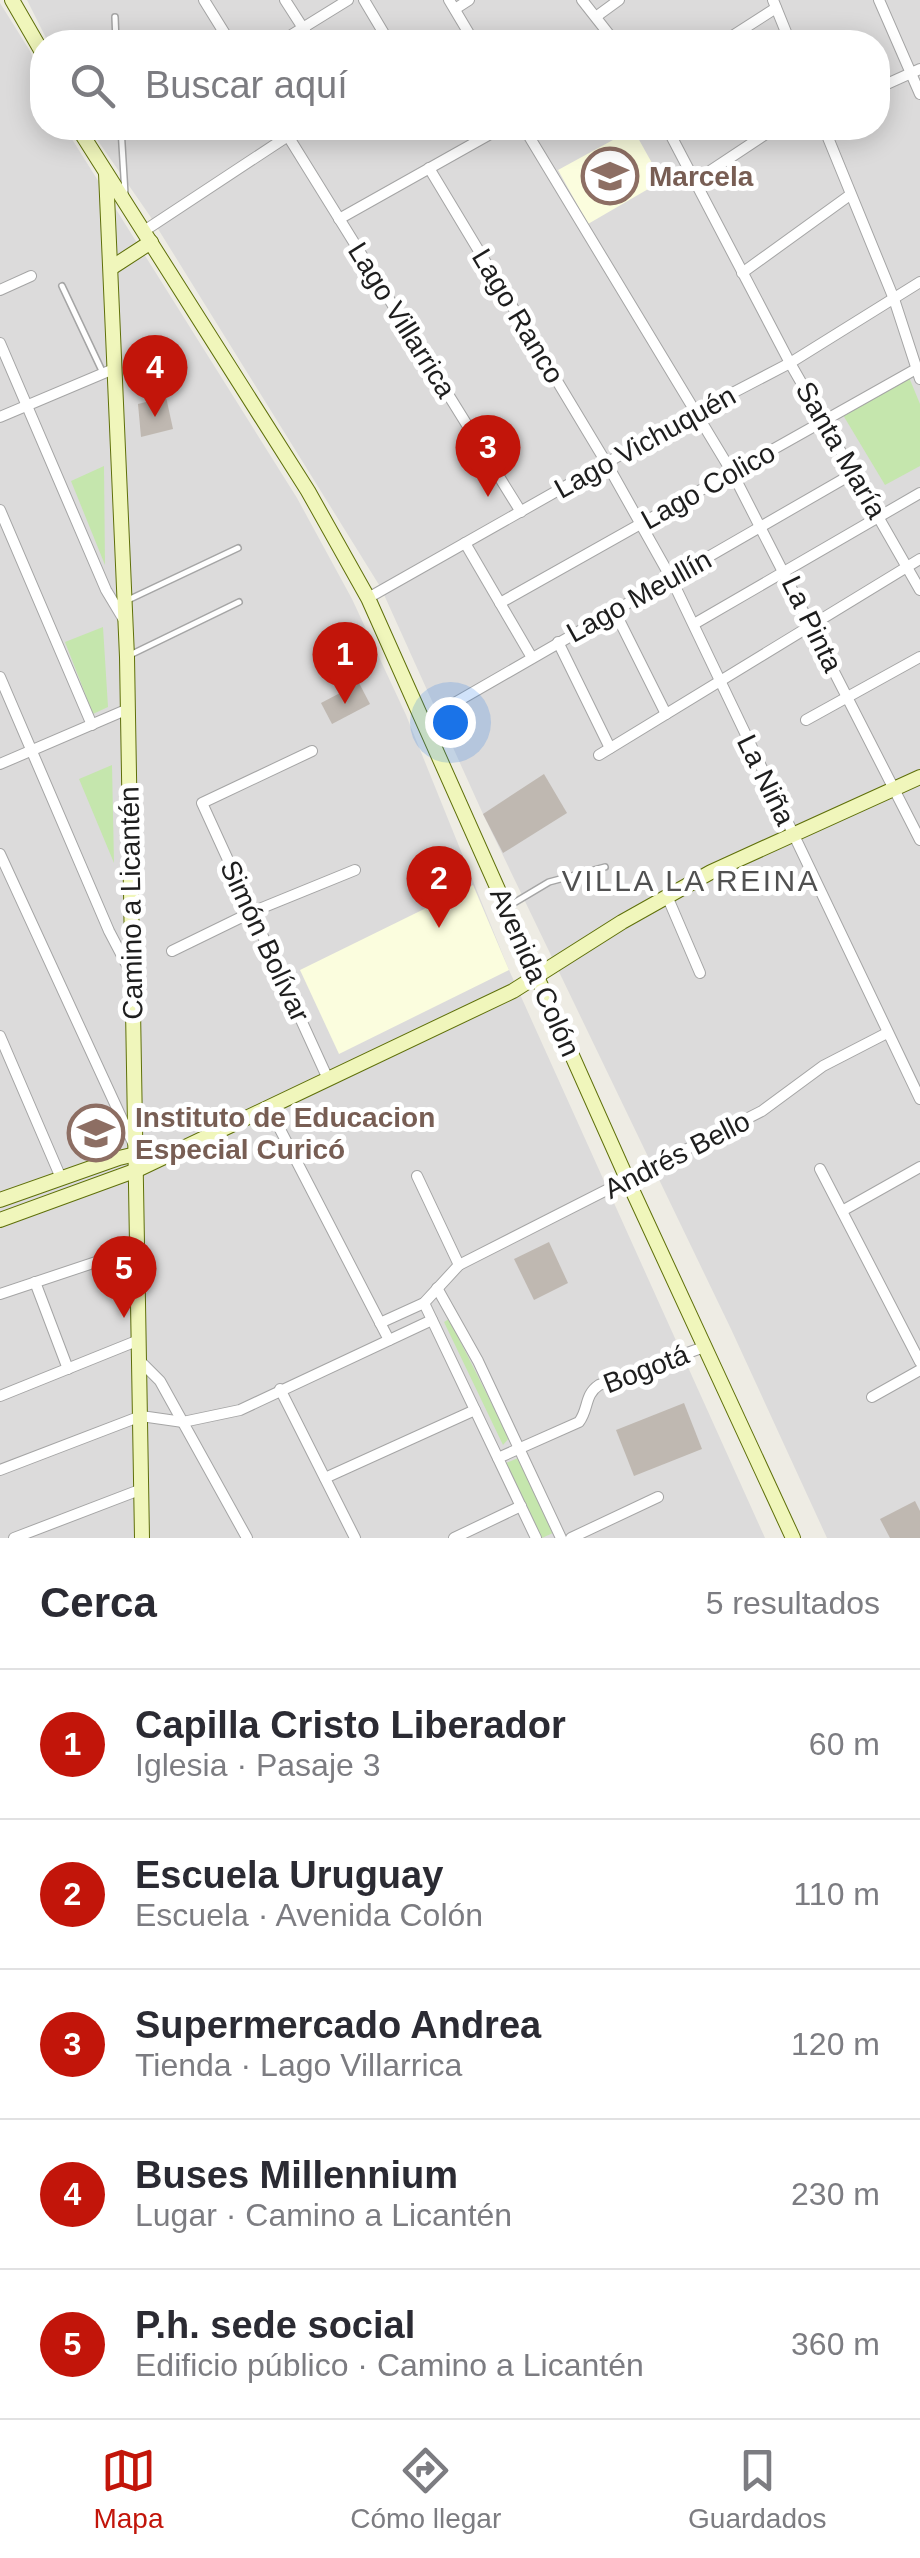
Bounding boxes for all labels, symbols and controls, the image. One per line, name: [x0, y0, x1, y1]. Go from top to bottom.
search box: [30, 30, 890, 140]
icon: search: [65, 58, 120, 113]
text: Buscar aquí: [145, 64, 348, 106]
school or university icon: Marcela: [580, 146, 640, 206]
place label: Marcela: [649, 161, 754, 192]
street label: Lago Villarrica: [342, 237, 462, 404]
street label: Lago Ranco: [466, 243, 570, 389]
pin: 4: [122, 334, 188, 417]
street label: Santa María: [789, 376, 893, 524]
street label: Lago Vichuquén: [549, 380, 741, 504]
pin: 3: [456, 414, 520, 497]
street label: Lago Colico: [636, 437, 780, 535]
street label: Lago Meullín: [561, 544, 717, 648]
street label: La Pinta: [776, 571, 849, 677]
pin: 1: [312, 622, 378, 704]
your location: [425, 697, 476, 748]
street label: La Niña: [731, 730, 801, 831]
street label: Camino a Licantén: [113, 786, 149, 1020]
pin: 2: [406, 846, 472, 928]
street label: Simón Bolívar: [214, 855, 316, 1027]
district label: VILLA LA REINA: [562, 864, 820, 897]
street label: Avenida Colón: [484, 883, 586, 1061]
place label: Instituto de Educacion Especial Curicó: [135, 1102, 435, 1165]
school or university icon: Instituto de Educacion Especial Curicó: [66, 1103, 126, 1163]
street label: Andrés Bello: [599, 1105, 755, 1205]
pin: 5: [92, 1236, 156, 1318]
street label: Bogotá: [599, 1338, 693, 1399]
text: Cerca: [40, 1579, 157, 1626]
text: 5 resultados: [706, 1585, 880, 1621]
text: Capilla Cristo Liberador: [135, 1704, 566, 1746]
text: 1: [64, 1726, 81, 1762]
text: 60 m: [809, 1726, 880, 1762]
text: Iglesia · Pasaje 3: [135, 1747, 380, 1783]
text: Escuela Uruguay: [135, 1854, 443, 1896]
text: 2: [64, 1876, 81, 1912]
text: 110 m: [793, 1876, 880, 1912]
text: Escuela · Avenida Colón: [135, 1897, 483, 1933]
text: Supermercado Andrea: [135, 2004, 541, 2046]
text: 3: [64, 2026, 81, 2062]
text: 120 m: [791, 2026, 880, 2062]
text: Tienda · Lago Villarrica: [135, 2047, 462, 2083]
text: Buses Millennium: [135, 2154, 458, 2196]
text: 4: [64, 2176, 81, 2212]
text: 230 m: [791, 2176, 880, 2212]
text: Lugar · Camino a Licantén: [135, 2197, 512, 2233]
text: P.h. sede social: [135, 2304, 415, 2346]
text: 5: [64, 2326, 81, 2362]
text: 360 m: [791, 2326, 880, 2362]
text: Edificio público · Camino a Licantén: [135, 2347, 644, 2383]
tab: Mapa: [93, 2443, 163, 2535]
tab: Cómo llegar: [350, 2443, 501, 2535]
tab: Guardados: [688, 2443, 827, 2535]

